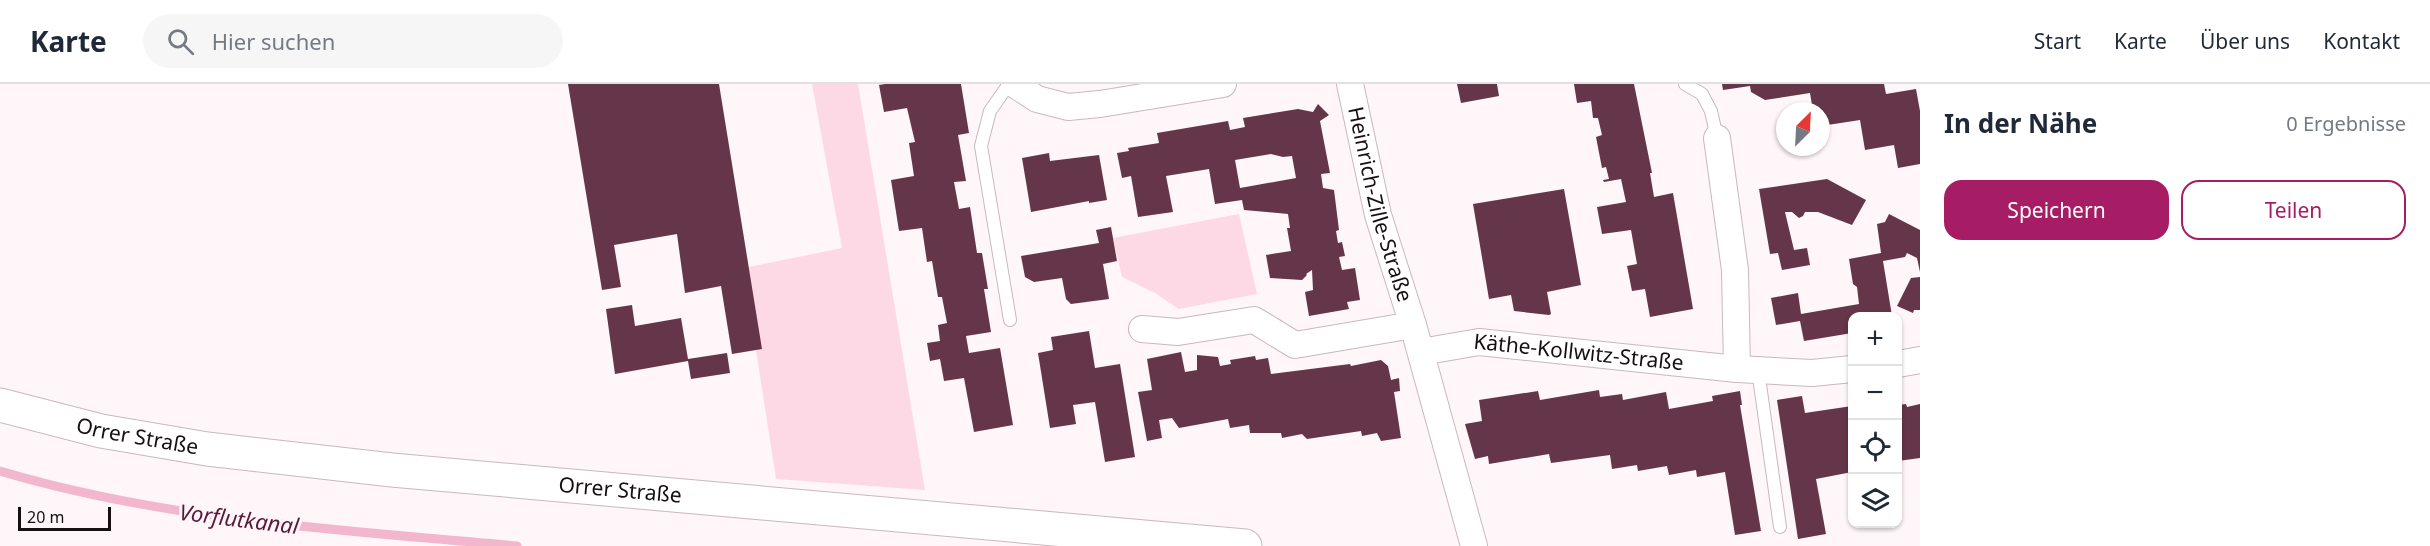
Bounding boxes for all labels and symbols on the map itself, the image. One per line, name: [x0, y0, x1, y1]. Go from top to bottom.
north arrow: [1776, 102, 1830, 156]
street label: Heinrich-Zille-Straße: [1342, 104, 1420, 305]
street label: Käthe-Kollwitz-Straße: [1472, 327, 1685, 376]
street label: Orrer Straße: [73, 410, 201, 460]
street label: Orrer Straße: [557, 470, 683, 509]
water label: Vorflutkanal: [178, 496, 302, 540]
scale bar: [18, 504, 111, 532]

